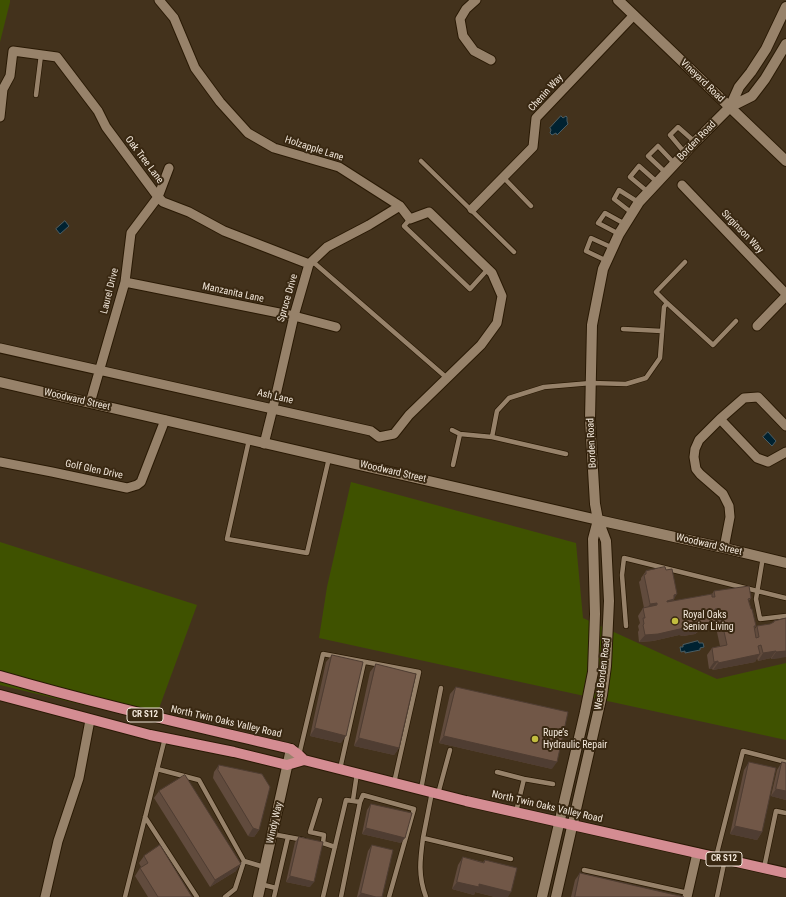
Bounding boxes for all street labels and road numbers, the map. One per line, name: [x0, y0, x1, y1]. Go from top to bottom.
street label: Vineyard Road: [677, 57, 727, 105]
street label: Chenin Way: [526, 72, 566, 114]
street label: Borden Road: [675, 119, 719, 163]
street label: Oak Tree Lane: [122, 134, 166, 186]
street label: Holzapple Lane: [283, 134, 345, 164]
street label: Sirginson Way: [718, 208, 766, 256]
street label: Laurel Drive: [99, 267, 121, 315]
street label: Spruce Drive: [275, 273, 301, 323]
street label: Manzanita Lane: [201, 281, 265, 305]
street label: Woodward Street: [43, 387, 111, 413]
street label: Ash Lane: [256, 387, 294, 407]
street label: Borden Road: [585, 418, 599, 468]
street label: Golf Glen Drive: [64, 458, 124, 482]
street label: Woodward Street: [359, 459, 427, 485]
street label: Woodward Street: [675, 532, 743, 558]
street label: West Borden Road: [593, 637, 613, 711]
street label: North Twin Oaks Valley Road: [169, 703, 283, 741]
road number: CR S12: [127, 708, 163, 722]
street label: North Twin Oaks Valley Road: [490, 788, 604, 826]
street label: Windy Way: [264, 801, 286, 845]
road number: CR S12: [706, 852, 742, 866]

